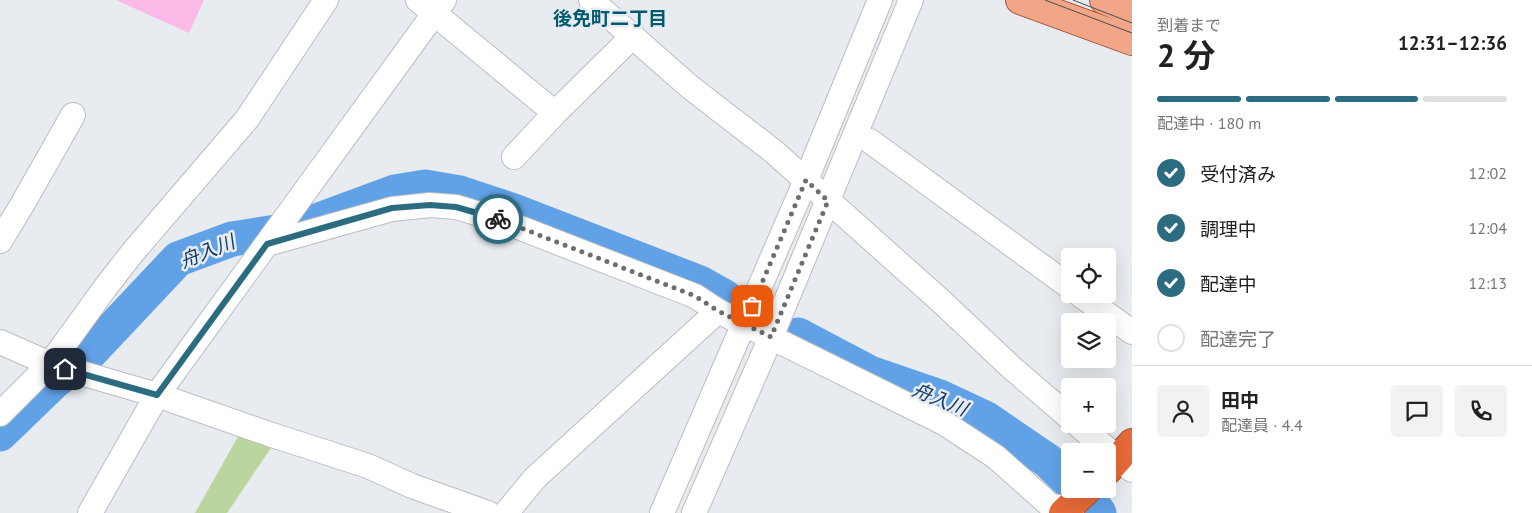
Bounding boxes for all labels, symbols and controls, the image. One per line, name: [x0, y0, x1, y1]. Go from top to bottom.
district label: 後免町二丁目: [553, 6, 667, 30]
text: 到着まで: [1157, 15, 1221, 35]
text: 12:31–12:36: [1398, 31, 1507, 55]
text: 2 分: [1157, 34, 1215, 76]
text: 配達中 · 180 m: [1157, 113, 1261, 133]
icon: check: [1157, 159, 1185, 187]
text: 受付済み: [1200, 162, 1276, 186]
text: 12:02: [1469, 163, 1507, 183]
courier: [473, 194, 523, 244]
icon: bike: [484, 205, 512, 233]
icon: check: [1157, 214, 1185, 242]
text: 調理中: [1200, 217, 1257, 241]
text: 12:04: [1469, 218, 1507, 238]
water label: 舟入川: [176, 228, 240, 273]
map controls: [1061, 248, 1116, 498]
button: locate: [1061, 248, 1116, 303]
icon: check: [1157, 269, 1185, 297]
text: 配達中: [1200, 272, 1257, 296]
text: 12:13: [1469, 273, 1507, 293]
pin: [731, 285, 773, 327]
icon: bag: [738, 292, 766, 320]
button: layers: [1061, 313, 1116, 368]
text: 配達完了: [1200, 327, 1276, 351]
pin: [44, 348, 86, 390]
icon: home: [51, 355, 79, 383]
water label: 舟入川: [909, 377, 973, 422]
button: +: [1061, 378, 1116, 433]
button: person: [1157, 385, 1209, 437]
button: chat: [1391, 385, 1443, 437]
button: phone: [1455, 385, 1507, 437]
text: 田中: [1221, 388, 1259, 412]
text: 配達員 · 4.4: [1221, 415, 1303, 435]
button: −: [1061, 443, 1116, 498]

